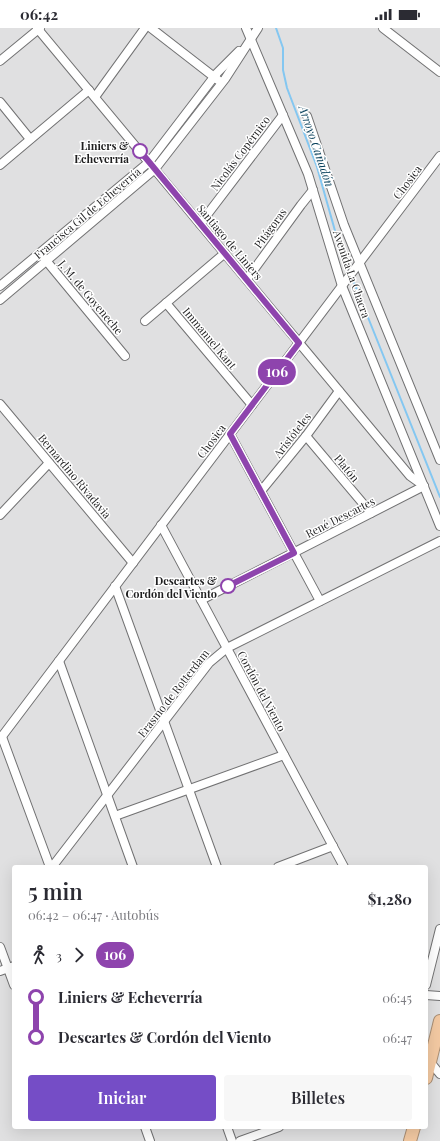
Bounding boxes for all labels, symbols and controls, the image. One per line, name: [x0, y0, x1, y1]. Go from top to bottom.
text: 06:42: [20, 4, 58, 24]
water label: Arroyo Cañadón: [295, 101, 338, 189]
street label: Nicolás Copérnico: [207, 113, 273, 193]
place label: Liniers & Echeverría: [74, 138, 129, 166]
marker: Liniers & Echeverría: [132, 143, 148, 159]
street label: Chosica: [389, 161, 425, 202]
street label: Francisca Gil de Echeverría: [30, 164, 144, 262]
street label: Santiago de Liniers: [194, 201, 266, 283]
street label: Pitágoras: [250, 205, 290, 251]
street label: Avenida La Chacra: [330, 227, 374, 320]
street label: J. M. de Goyeneche: [55, 256, 127, 338]
street label: Immanuel Kant: [180, 304, 240, 372]
line badge: 106: [254, 359, 300, 385]
text: 106: [266, 362, 288, 381]
street label: Aristóteles: [269, 409, 314, 461]
street label: Chosica: [193, 420, 229, 461]
street label: Bernardino Rivadavia: [35, 431, 115, 522]
street label: Platón: [331, 451, 363, 485]
street label: René Descartes: [303, 493, 377, 541]
place label: Descartes & Cordón del Viento: [125, 573, 217, 601]
marker: Descartes & Cordón del Viento: [220, 578, 236, 594]
street label: Erasmo de Rotterdam: [134, 646, 212, 740]
street label: Cordón del Viento: [234, 648, 290, 734]
text: 5 min: [28, 876, 83, 906]
text: $1,280: [368, 889, 412, 909]
text: 06:42 – 06:47 · Autobús: [28, 906, 159, 923]
icon: walk: [28, 944, 50, 966]
icon: forward: [68, 944, 90, 966]
text: 106: [104, 945, 126, 964]
text: 3: [56, 947, 62, 964]
text: Liniers & Echeverría: [58, 987, 203, 1007]
text: 06:45: [382, 989, 412, 1006]
text: Descartes & Cordón del Viento: [58, 1027, 271, 1047]
text: 06:47: [382, 1029, 412, 1046]
button: Iniciar: [28, 1075, 216, 1121]
button: Billetes: [224, 1075, 412, 1121]

